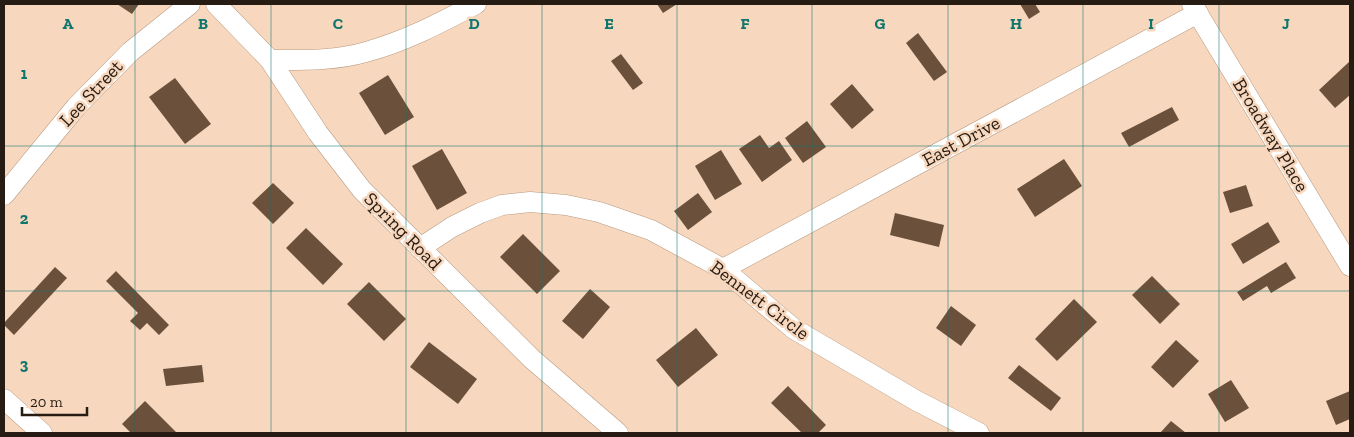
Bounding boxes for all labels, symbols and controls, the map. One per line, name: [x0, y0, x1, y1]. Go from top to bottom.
text: A: [63, 14, 74, 33]
text: B: [198, 14, 208, 33]
text: C: [333, 14, 343, 33]
text: D: [468, 14, 480, 33]
text: E: [604, 14, 614, 33]
text: F: [740, 14, 750, 33]
text: G: [875, 14, 886, 33]
text: H: [1010, 14, 1022, 33]
text: I: [1148, 14, 1154, 33]
text: J: [1282, 14, 1290, 33]
street label: Lee Street: [54, 55, 128, 131]
text: 1: [21, 64, 28, 83]
street label: Broadway Place: [1228, 74, 1314, 196]
street label: East Drive: [918, 111, 1004, 171]
street label: Spring Road: [359, 187, 447, 275]
text: 2: [20, 209, 29, 228]
street label: Bennett Circle: [706, 255, 814, 345]
text: 3: [20, 355, 29, 374]
scale bar: [22, 384, 88, 416]
text: 20 m: [30, 393, 63, 411]

